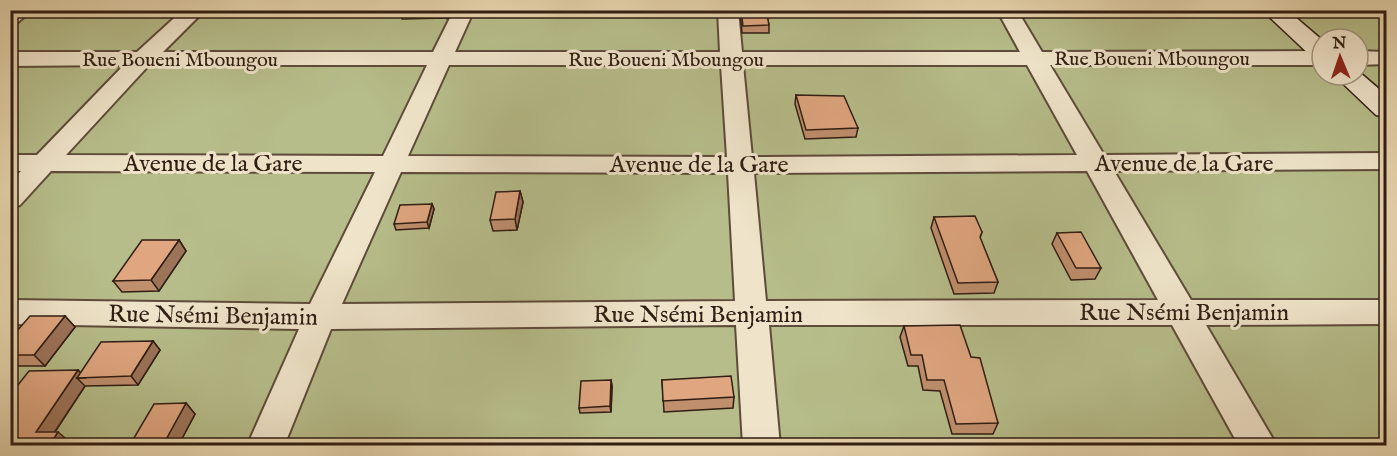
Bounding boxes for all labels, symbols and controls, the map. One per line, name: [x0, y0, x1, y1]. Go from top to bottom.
north arrow: [1310, 27, 1370, 87]
text: N: [1331, 34, 1347, 54]
street label: Rue Boueni Mboungou: [1054, 47, 1250, 72]
street label: Rue Boueni Mboungou: [82, 48, 278, 73]
street label: Rue Boueni Mboungou: [568, 48, 764, 73]
street label: Avenue de la Gare: [122, 149, 303, 180]
street label: Avenue de la Gare: [1093, 149, 1274, 180]
street label: Avenue de la Gare: [608, 150, 789, 181]
street label: Rue Nsémi Benjamin: [1079, 298, 1289, 329]
street label: Rue Nsémi Benjamin: [108, 299, 318, 334]
street label: Rue Nsémi Benjamin: [593, 300, 803, 331]

